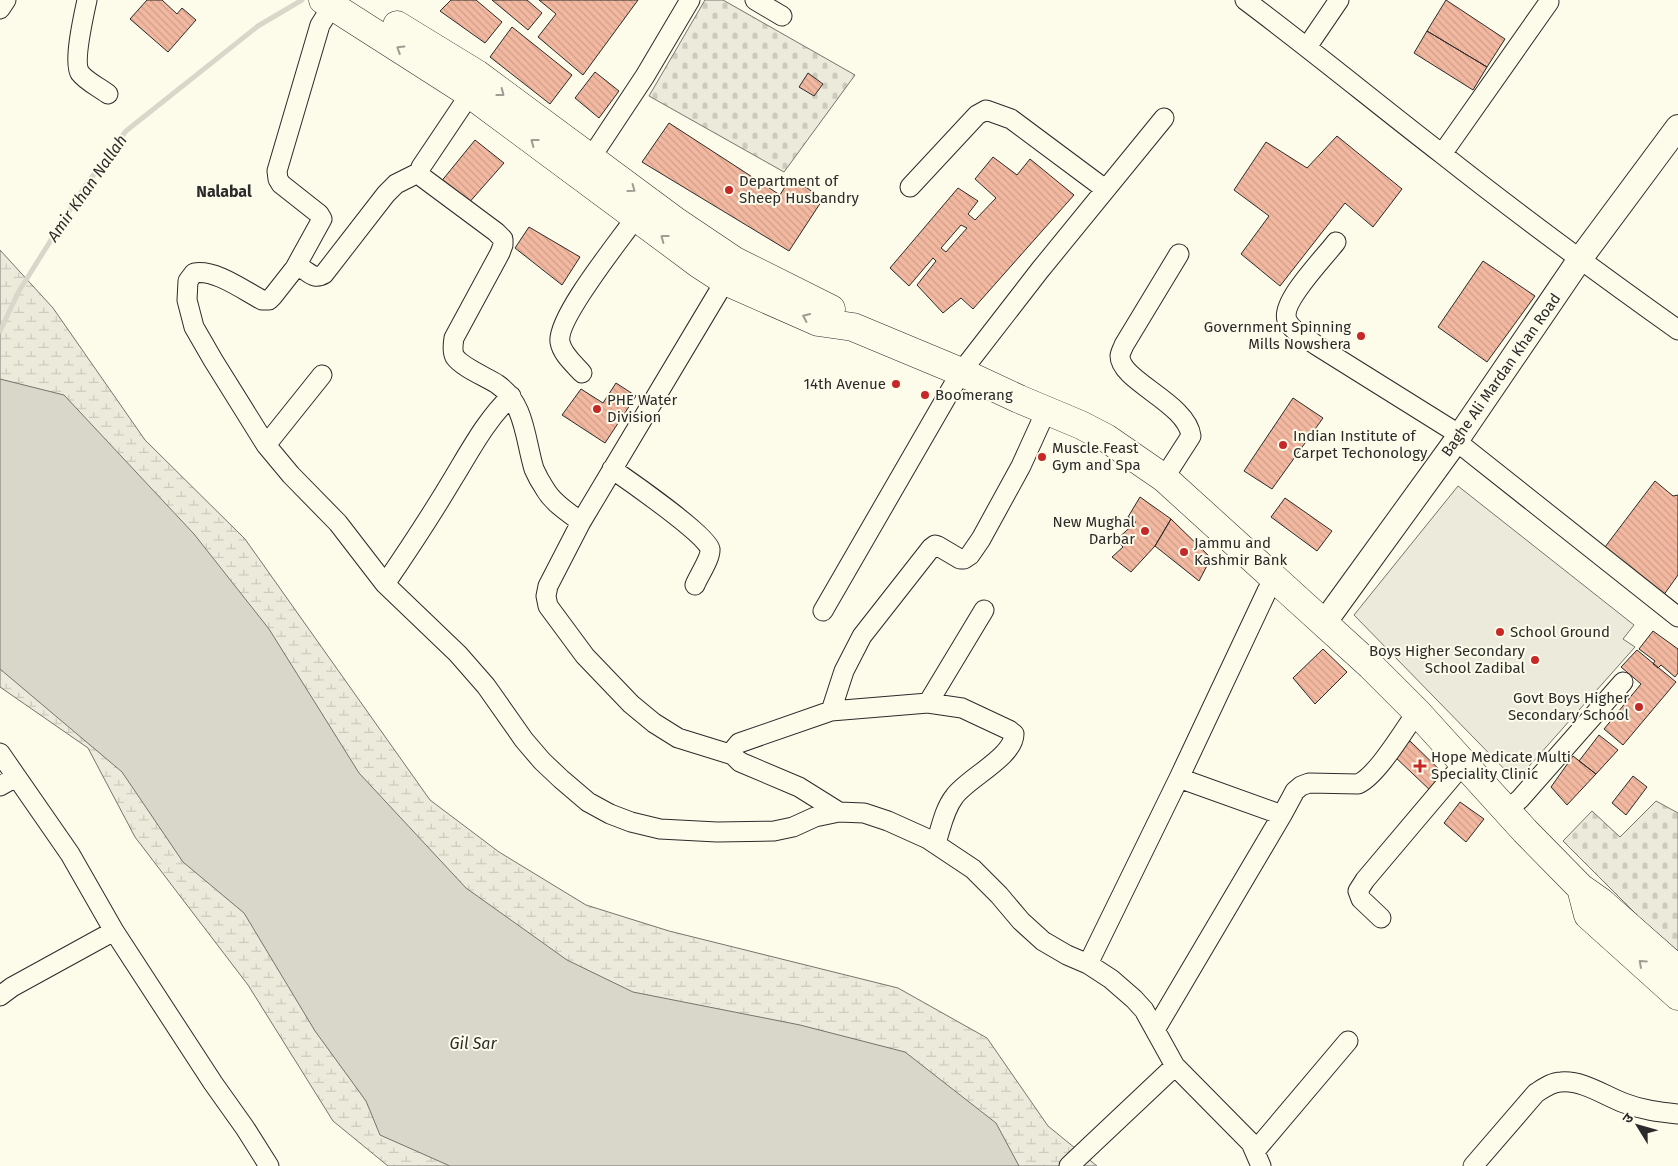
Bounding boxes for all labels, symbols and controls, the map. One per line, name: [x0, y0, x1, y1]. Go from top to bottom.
one-way arrow: [397, 46, 406, 56]
one-way arrow: [495, 87, 504, 95]
water label: Amir Khan Nallah: [43, 131, 131, 246]
one-way arrow: [531, 139, 540, 147]
place label: Department of Sheep Husbandry: [739, 172, 860, 207]
district label: Nalabal: [196, 182, 252, 201]
one-way arrow: [626, 183, 636, 192]
marker: Department of Sheep Husbandry: [723, 184, 735, 196]
one-way arrow: [661, 235, 670, 245]
street label: Baghe Ali Mardan Khan Road: [1438, 290, 1564, 460]
one-way arrow: [802, 312, 811, 323]
place label: Government Spinning Mills Nowshera: [1204, 318, 1351, 353]
marker: Government Spinning Mills Nowshera: [1355, 330, 1367, 342]
place label: 14th Avenue: [804, 375, 886, 393]
marker: 14th Avenue: [890, 378, 902, 390]
place label: Boomerang: [935, 386, 1013, 404]
marker: Boomerang: [919, 389, 931, 401]
place label: PHE Water Division: [607, 391, 677, 426]
marker: PHE Water Division: [591, 403, 603, 415]
place label: Indian Institute of Carpet Techonology: [1293, 427, 1428, 462]
place label: Muscle Feast Gym and Spa: [1052, 439, 1141, 474]
marker: Indian Institute of Carpet Techonology: [1277, 439, 1289, 451]
marker: Muscle Feast Gym and Spa: [1036, 451, 1048, 463]
place label: New Mughal Darbar: [1052, 513, 1136, 548]
marker: New Mughal Darbar: [1139, 525, 1151, 537]
place label: Jammu and Kashmir Bank: [1194, 534, 1287, 569]
marker: Jammu and Kashmir Bank: [1178, 546, 1190, 558]
place label: School Ground: [1510, 623, 1610, 641]
marker: School Ground: [1494, 626, 1506, 638]
place label: Boys Higher Secondary School Zadibal: [1369, 642, 1526, 677]
marker: Boys Higher Secondary School Zadibal: [1529, 654, 1541, 666]
place label: Govt Boys Higher Secondary School: [1508, 689, 1630, 724]
marker: Govt Boys Higher Secondary School: [1633, 701, 1645, 713]
place label: Hope Medicate Multi Speciality Clinic: [1431, 748, 1571, 783]
marker: Hope Medicate Multi Speciality Clinic: [1413, 759, 1427, 773]
one-way arrow: [1638, 960, 1647, 969]
water label: Gil Sar: [449, 1034, 497, 1053]
north arrow: [1613, 1101, 1663, 1151]
text: उ: [1619, 1109, 1638, 1127]

